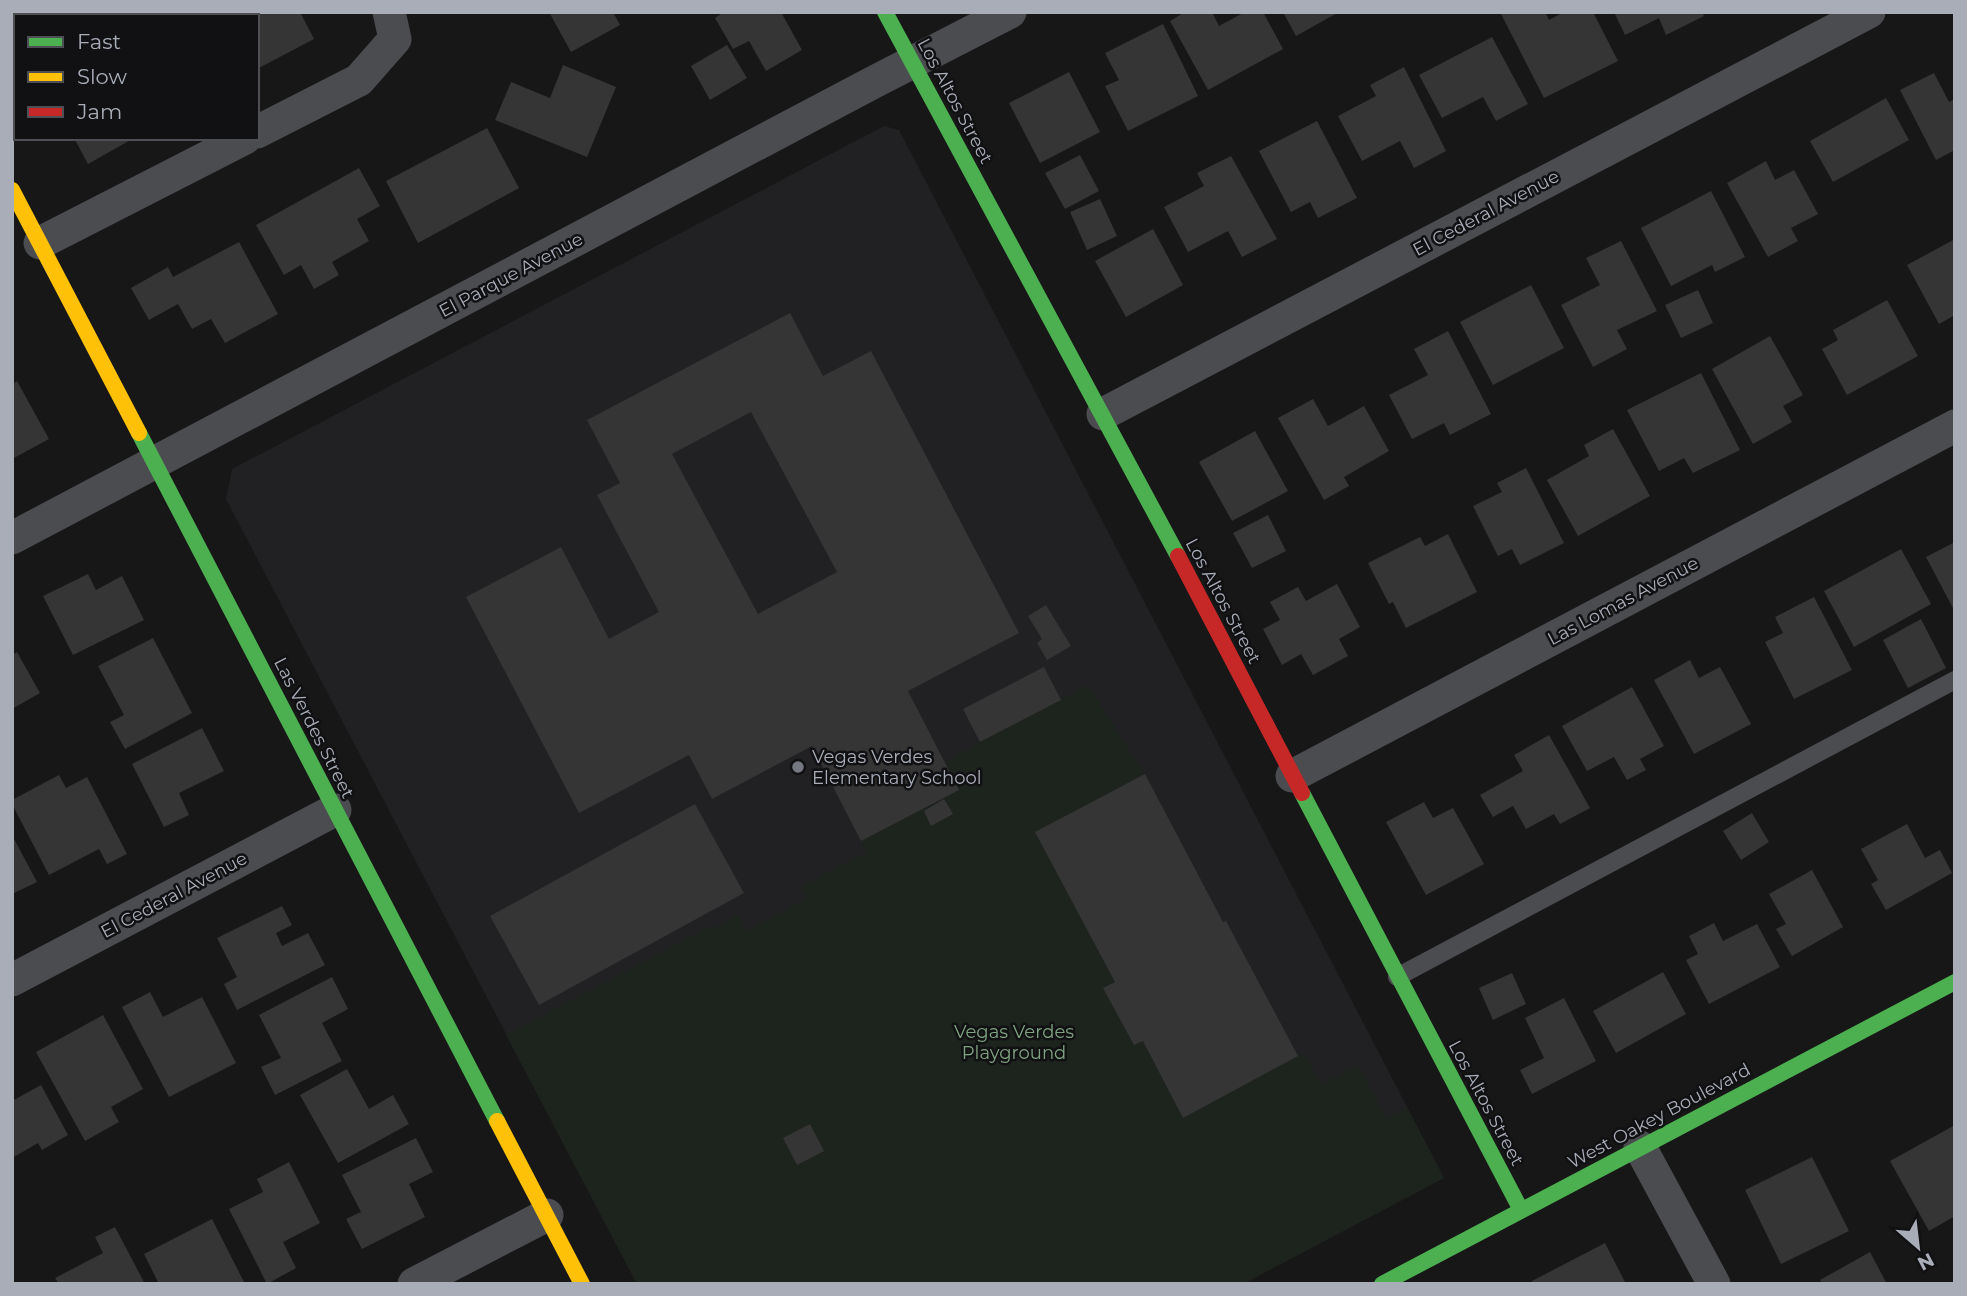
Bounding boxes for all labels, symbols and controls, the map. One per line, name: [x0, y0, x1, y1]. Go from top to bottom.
legend: [14, 14, 259, 140]
text: Fast: [77, 29, 121, 54]
street label: Los Altos Street: [913, 34, 997, 168]
text: Slow: [77, 64, 127, 89]
text: Jam: [76, 99, 122, 124]
street label: El Cederal Avenue: [1409, 165, 1563, 261]
street label: El Parque Avenue: [435, 228, 587, 322]
street label: Los Altos Street: [1181, 534, 1265, 668]
street label: Las Lomas Avenue: [1544, 552, 1702, 650]
street label: Las Verdes Street: [269, 654, 359, 802]
place label: Vegas Verdes Elementary School: [812, 746, 982, 789]
marker: Vegas Verdes Elementary School: [790, 759, 806, 775]
street label: El Cederal Avenue: [97, 847, 251, 943]
park label: Vegas Verdes Playground: [954, 1021, 1074, 1064]
street label: Los Altos Street: [1444, 1036, 1528, 1170]
street label: West Oakey Boulevard: [1564, 1058, 1754, 1174]
north arrow: [1883, 1212, 1953, 1282]
text: N: [1914, 1248, 1938, 1275]

